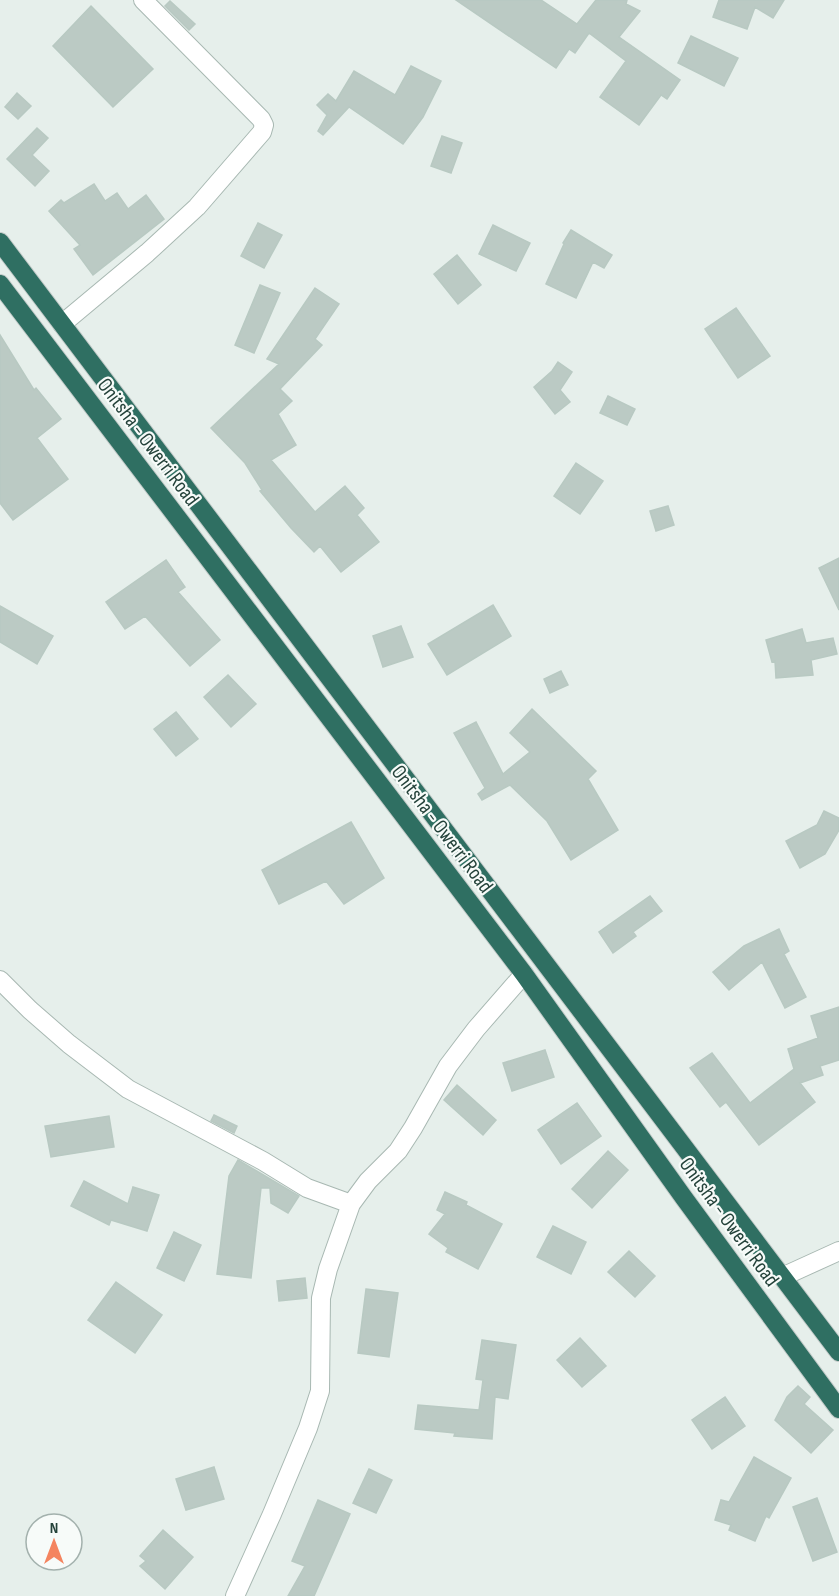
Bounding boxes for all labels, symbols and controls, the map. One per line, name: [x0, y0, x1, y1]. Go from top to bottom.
street label: Onitsha - Owerri Road: [92, 373, 204, 511]
street label: Onitsha - Owerri Road: [386, 760, 498, 898]
street label: Onitsha - Owerri Road: [674, 1153, 784, 1291]
north arrow: [24, 1512, 84, 1572]
text: N: [50, 1519, 58, 1538]

